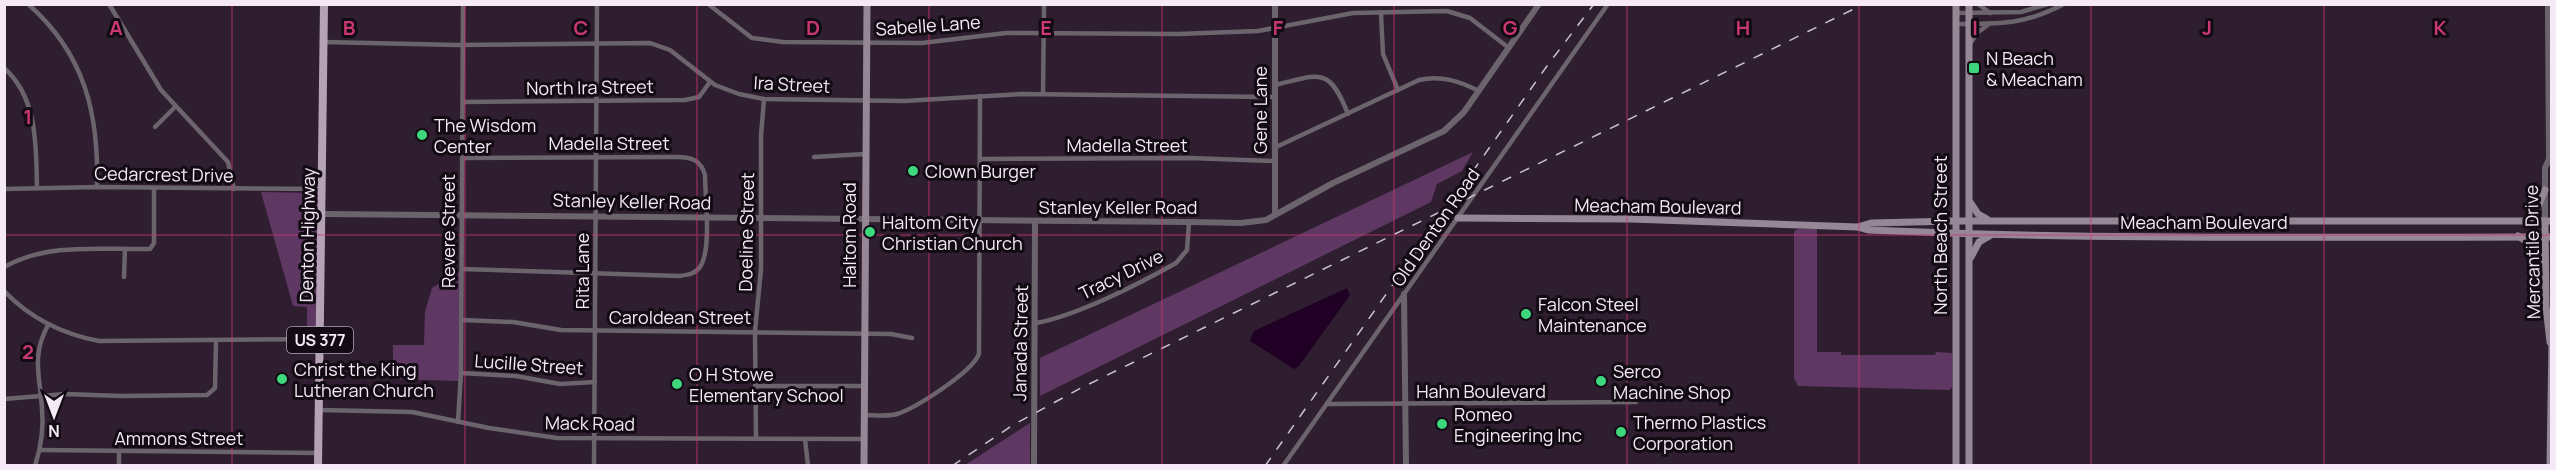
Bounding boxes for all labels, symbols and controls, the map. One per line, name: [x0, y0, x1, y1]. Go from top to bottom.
street label: Sabelle Lane: [875, 9, 981, 41]
text: A: [109, 14, 123, 41]
text: B: [343, 14, 356, 41]
text: C: [574, 14, 588, 41]
text: D: [806, 14, 820, 41]
text: E: [1040, 14, 1052, 41]
text: F: [1273, 14, 1284, 41]
text: G: [1503, 14, 1518, 41]
text: H: [1736, 14, 1750, 41]
text: I: [1972, 14, 1978, 41]
text: J: [2202, 14, 2212, 41]
text: K: [2434, 14, 2447, 41]
place label: N Beach & Meacham: [1986, 46, 2083, 91]
marker: N Beach & Meacham: [1967, 61, 1981, 75]
street label: Gene Lane: [1248, 66, 1272, 154]
street label: Ira Street: [753, 70, 831, 98]
street label: North Ira Street: [526, 74, 654, 100]
text: 1: [24, 103, 32, 130]
place label: The Wisdom Center: [434, 113, 536, 158]
marker: The Wisdom Center: [415, 128, 429, 142]
street label: Madella Street: [548, 131, 670, 155]
street label: Madella Street: [1066, 133, 1188, 157]
street label: North Beach Street: [1928, 155, 1952, 315]
place label: Clown Burger: [925, 159, 1037, 183]
street label: Cedarcrest Drive: [94, 161, 234, 187]
street label: Old Denton Road: [1385, 163, 1485, 291]
marker: Clown Burger: [906, 164, 920, 178]
street label: Denton Highway: [294, 167, 320, 303]
street label: Doeline Street: [733, 172, 759, 292]
street label: Revere Street: [436, 174, 460, 288]
street label: Haltom Road: [837, 182, 861, 288]
street label: Mercantile Drive: [2519, 185, 2545, 319]
street label: Stanley Keller Road: [552, 188, 712, 214]
street label: Meacham Boulevard: [1574, 193, 1742, 219]
street label: Stanley Keller Road: [1039, 195, 1197, 219]
place label: Haltom City Christian Church: [882, 210, 1023, 255]
street label: Meacham Boulevard: [2120, 210, 2288, 234]
marker: Haltom City Christian Church: [863, 225, 877, 239]
street label: Rita Lane: [570, 233, 594, 309]
street label: Tracy Drive: [1075, 243, 1167, 305]
street label: Janada Street: [1007, 285, 1033, 401]
place label: Falcon Steel Maintenance: [1538, 292, 1647, 337]
street label: Caroldean Street: [609, 305, 751, 329]
marker: Falcon Steel Maintenance: [1519, 307, 1533, 321]
road number: US 377: [287, 327, 353, 353]
text: 2: [22, 338, 34, 365]
street label: Lucille Street: [474, 348, 584, 380]
place label: Christ the King Lutheran Church: [294, 357, 434, 402]
place label: Serco Machine Shop: [1613, 359, 1731, 404]
place label: O H Stowe Elementary School: [689, 362, 844, 407]
marker: Christ the King Lutheran Church: [275, 372, 289, 386]
marker: Serco Machine Shop: [1594, 374, 1608, 388]
marker: O H Stowe Elementary School: [670, 377, 684, 391]
street label: Hahn Boulevard: [1416, 379, 1546, 403]
north arrow: [24, 386, 84, 446]
place label: Romeo Engineering Inc: [1454, 402, 1582, 447]
street label: Mack Road: [545, 410, 635, 436]
place label: Thermo Plastics Corporation: [1633, 410, 1766, 455]
marker: Romeo Engineering Inc: [1435, 417, 1449, 431]
text: N: [48, 420, 60, 442]
marker: Thermo Plastics Corporation: [1614, 425, 1628, 439]
street label: Ammons Street: [114, 426, 244, 450]

